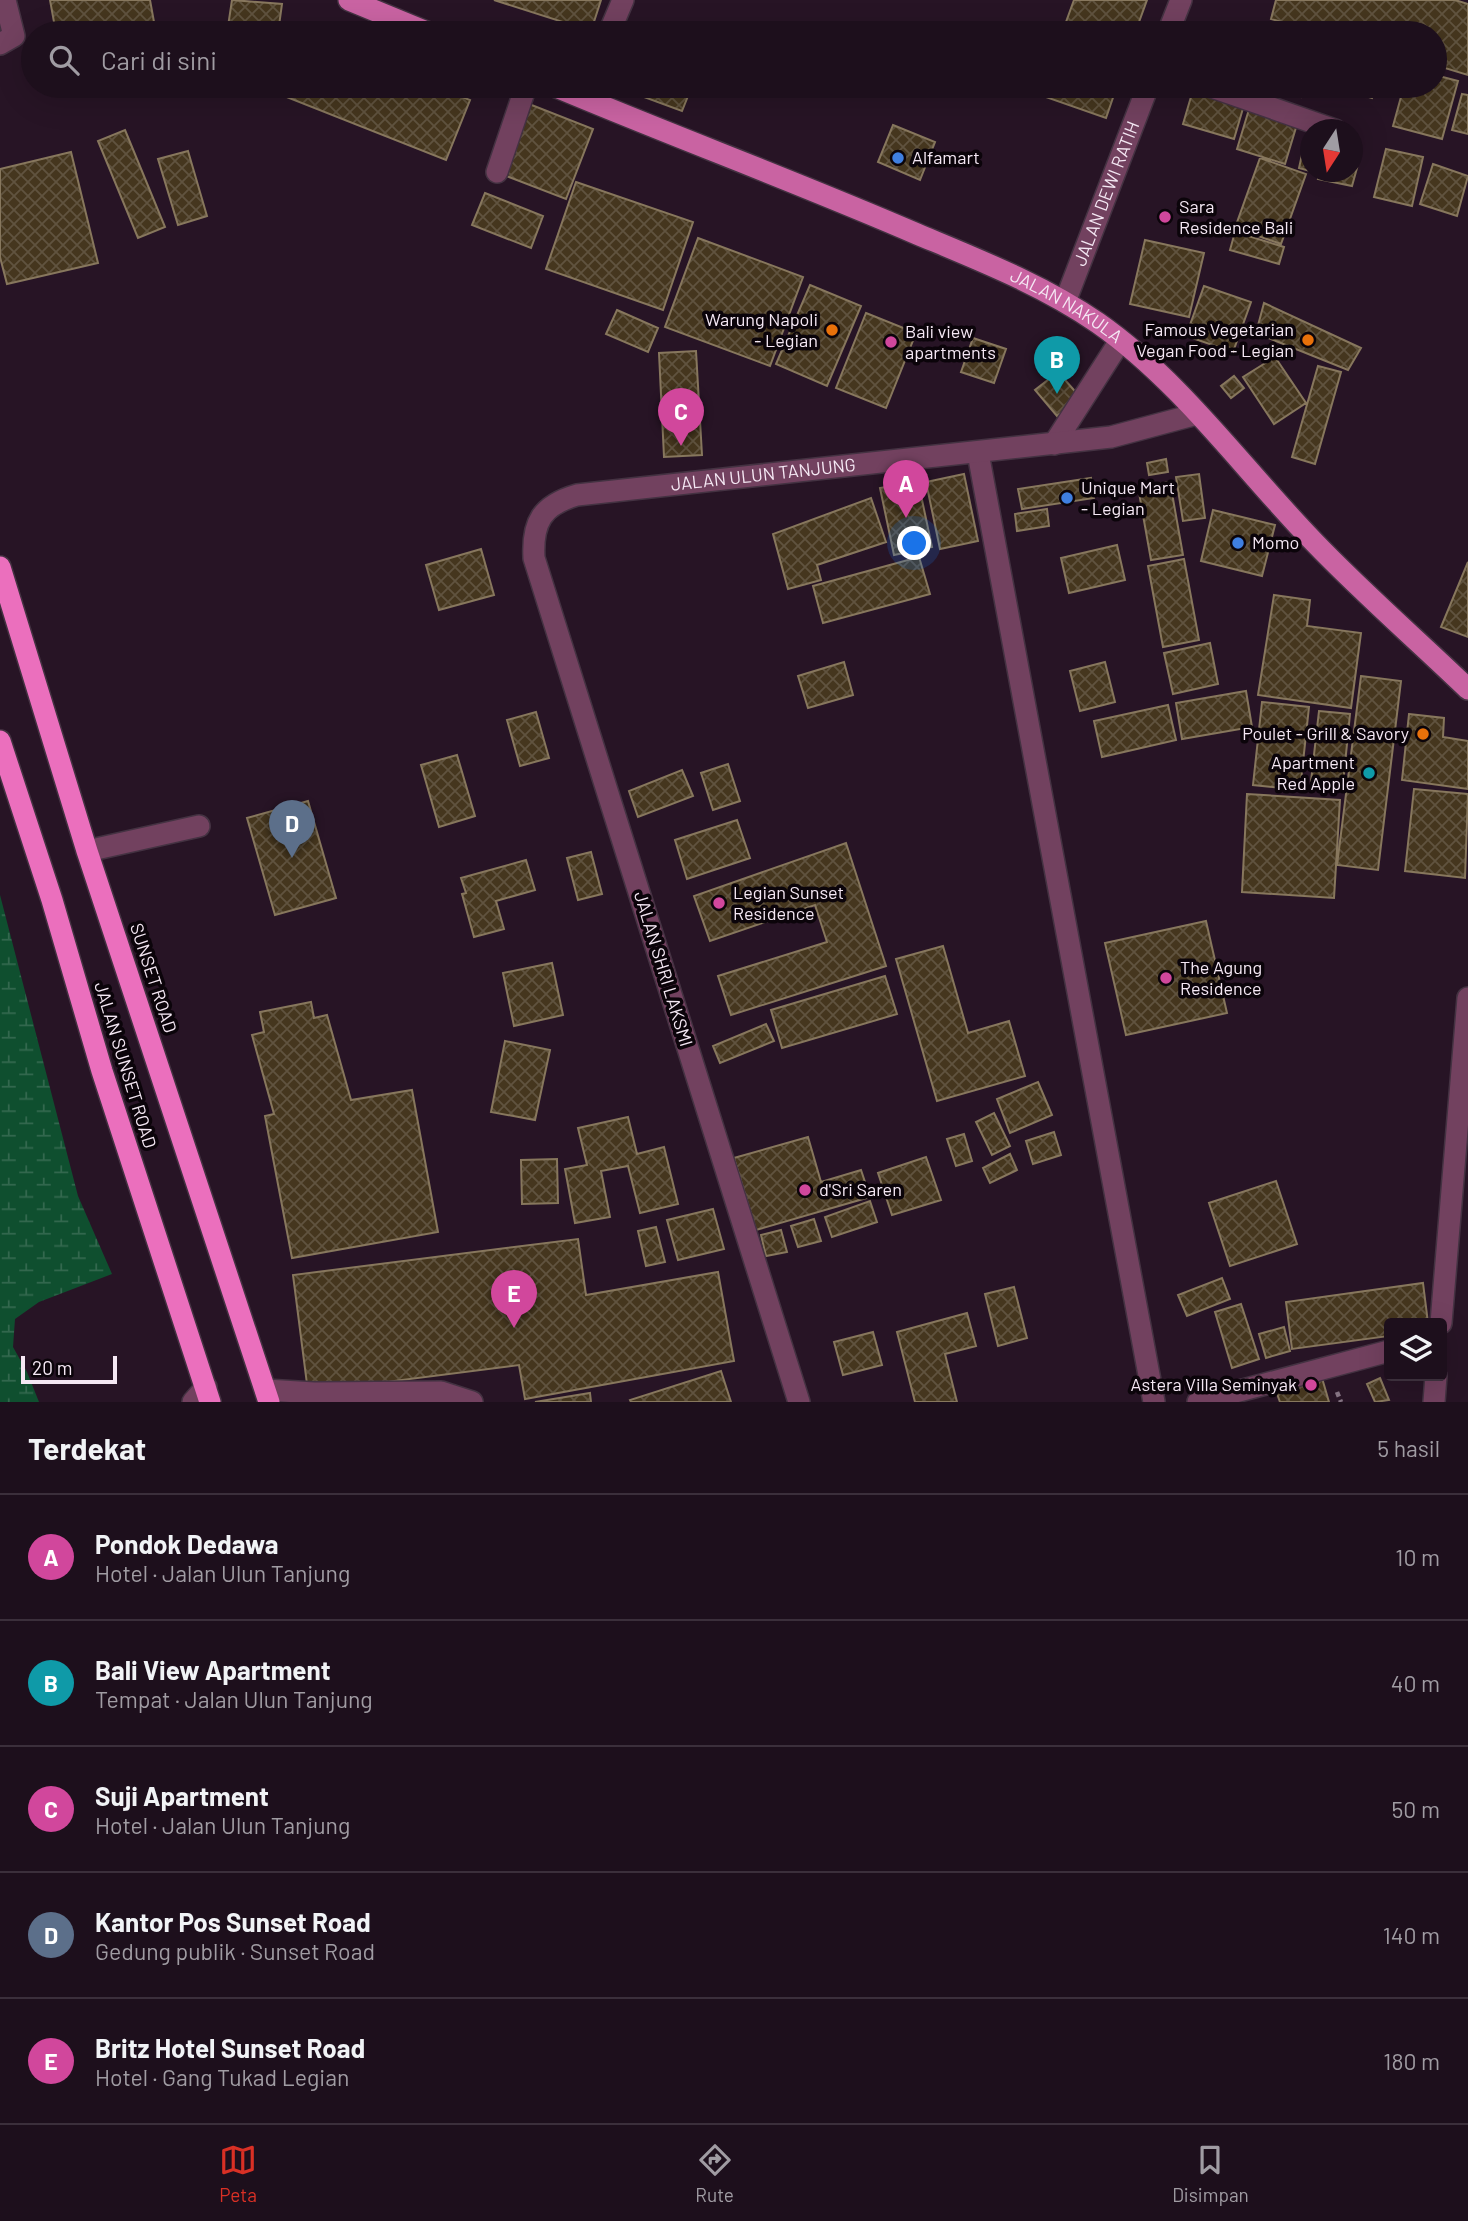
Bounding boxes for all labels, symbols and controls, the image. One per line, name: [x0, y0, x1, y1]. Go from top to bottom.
search box: [21, 21, 1447, 98]
icon: search: [45, 41, 83, 79]
text: Cari di sini: [101, 44, 217, 75]
street label: JALAN DEWI RATIH: [1068, 118, 1143, 269]
north arrow: [1300, 119, 1363, 182]
place label: Alfamart: [912, 146, 980, 168]
marker: Alfamart: [890, 150, 906, 166]
place label: Sara Residence Bali: [1179, 195, 1293, 238]
marker: Sara Residence Bali: [1157, 209, 1173, 225]
street label: JALAN NAKULA: [1007, 264, 1127, 347]
place label: Warung Napoli - Legian: [705, 308, 818, 351]
place label: Famous Vegetarian Vegan Food - Legian: [1136, 318, 1294, 361]
place label: Bali view apartments: [905, 320, 996, 363]
marker: Warung Napoli - Legian: [824, 322, 840, 338]
marker: Famous Vegetarian Vegan Food - Legian: [1300, 332, 1316, 348]
marker: Bali view apartments: [883, 334, 899, 350]
pin: B: [1034, 336, 1080, 394]
pin: C: [658, 388, 704, 446]
street label: JALAN ULUN TANJUNG: [670, 453, 857, 495]
pin: A: [883, 460, 929, 518]
place label: Unique Mart - Legian: [1081, 476, 1175, 519]
marker: Unique Mart - Legian: [1059, 490, 1075, 506]
your location: [897, 526, 931, 560]
place label: Momo: [1252, 531, 1299, 553]
marker: Momo: [1230, 535, 1246, 551]
place label: Poulet - Grill & Savory: [1242, 722, 1409, 744]
marker: Poulet - Grill & Savory: [1415, 726, 1431, 742]
place label: Apartment Red Apple: [1271, 751, 1355, 794]
marker: Apartment Red Apple: [1361, 765, 1377, 781]
pin: D: [269, 800, 315, 858]
place label: Legian Sunset Residence: [733, 881, 844, 924]
street label: JALAN SHRI LAKSMI: [630, 888, 698, 1049]
marker: Legian Sunset Residence: [711, 895, 727, 911]
street label: SUNSET ROAD: [126, 920, 182, 1035]
place label: The Agung Residence: [1180, 956, 1262, 999]
marker: The Agung Residence: [1158, 970, 1174, 986]
street label: JALAN SUNSET ROAD: [90, 979, 162, 1150]
place label: d'Sri Saren: [819, 1178, 902, 1200]
marker: d'Sri Saren: [797, 1182, 813, 1198]
pin: E: [491, 1270, 537, 1328]
map controls: [1384, 1318, 1447, 1381]
button: layers: [1384, 1318, 1447, 1381]
scale bar: [21, 1353, 117, 1385]
text: 20 m: [32, 1356, 72, 1379]
place label: Astera Villa Seminyak: [1131, 1373, 1297, 1395]
marker: Astera Villa Seminyak: [1303, 1377, 1319, 1393]
text: Terdekat: [28, 1430, 146, 1466]
text: 5 hasil: [1377, 1434, 1440, 1462]
text: Pondok Dedawa: [95, 1528, 278, 1559]
text: A: [43, 1543, 59, 1571]
text: 10 m: [1395, 1543, 1440, 1571]
text: Hotel · Jalan Ulun Tanjung: [95, 1559, 350, 1587]
text: Bali View Apartment: [95, 1654, 331, 1685]
text: B: [44, 1669, 58, 1697]
text: 40 m: [1391, 1669, 1440, 1697]
text: Tempat · Jalan Ulun Tanjung: [95, 1685, 373, 1713]
text: Suji Apartment: [95, 1780, 269, 1811]
text: C: [44, 1795, 58, 1823]
text: 50 m: [1392, 1795, 1440, 1823]
text: Hotel · Jalan Ulun Tanjung: [95, 1811, 350, 1839]
text: Kantor Pos Sunset Road: [95, 1906, 371, 1937]
text: D: [44, 1921, 58, 1949]
text: 140 m: [1383, 1921, 1440, 1949]
text: Gedung publik · Sunset Road: [95, 1937, 375, 1965]
text: Britz Hotel Sunset Road: [95, 2032, 365, 2063]
text: E: [44, 2047, 58, 2075]
text: 180 m: [1383, 2047, 1440, 2075]
text: Hotel · Gang Tukad Legian: [95, 2063, 349, 2091]
tab: Peta: [219, 2141, 257, 2206]
tab: Rute: [695, 2141, 734, 2206]
tab: Disimpan: [1172, 2141, 1249, 2206]

